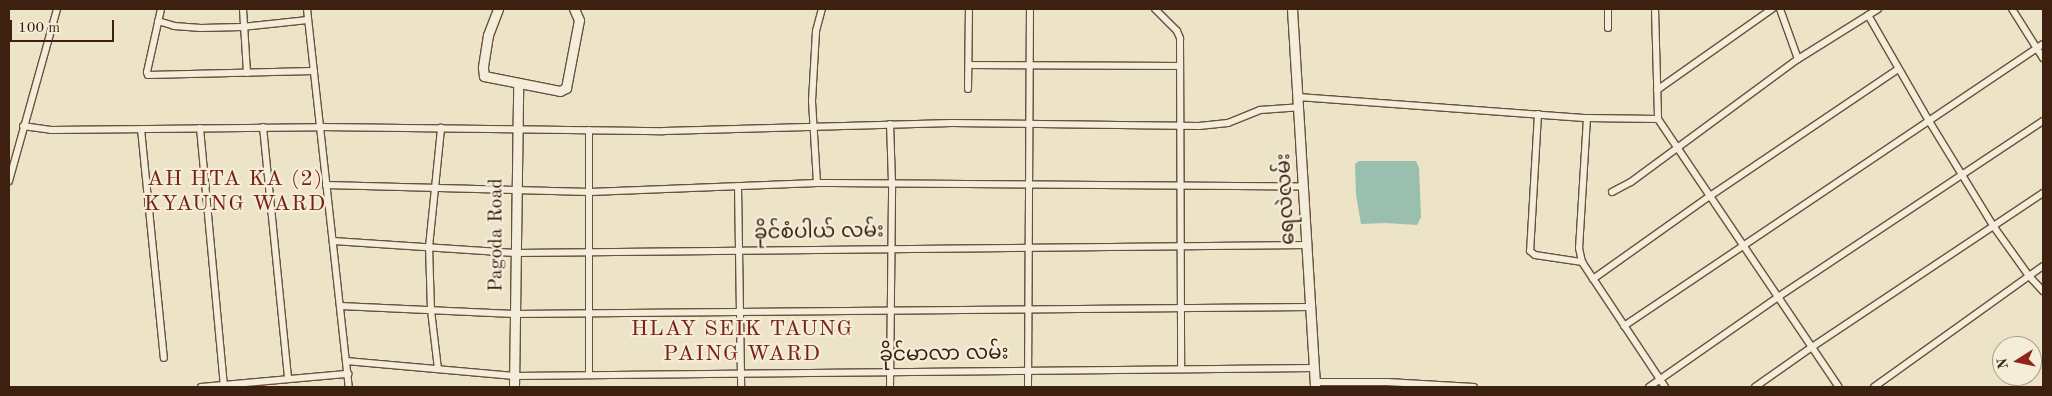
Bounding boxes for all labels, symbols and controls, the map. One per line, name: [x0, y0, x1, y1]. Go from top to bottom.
scale bar: [12, 10, 116, 42]
text: 100 m: [18, 21, 60, 36]
street label: ရေလဲလမ်း: [1273, 153, 1301, 245]
district label: AH HTA KA (2) KYAUNG WARD: [142, 166, 328, 218]
street label: Pagoda Road: [485, 178, 509, 292]
street label: ခိုင်စံပါယ် လမ်း: [754, 220, 884, 246]
district label: HLAY SEIK TAUNG PAING WARD: [629, 316, 855, 368]
north arrow: [1992, 336, 2042, 386]
street label: ခိုင်မာလာ လမ်း: [879, 342, 1009, 368]
text: N: [1995, 357, 2011, 370]

